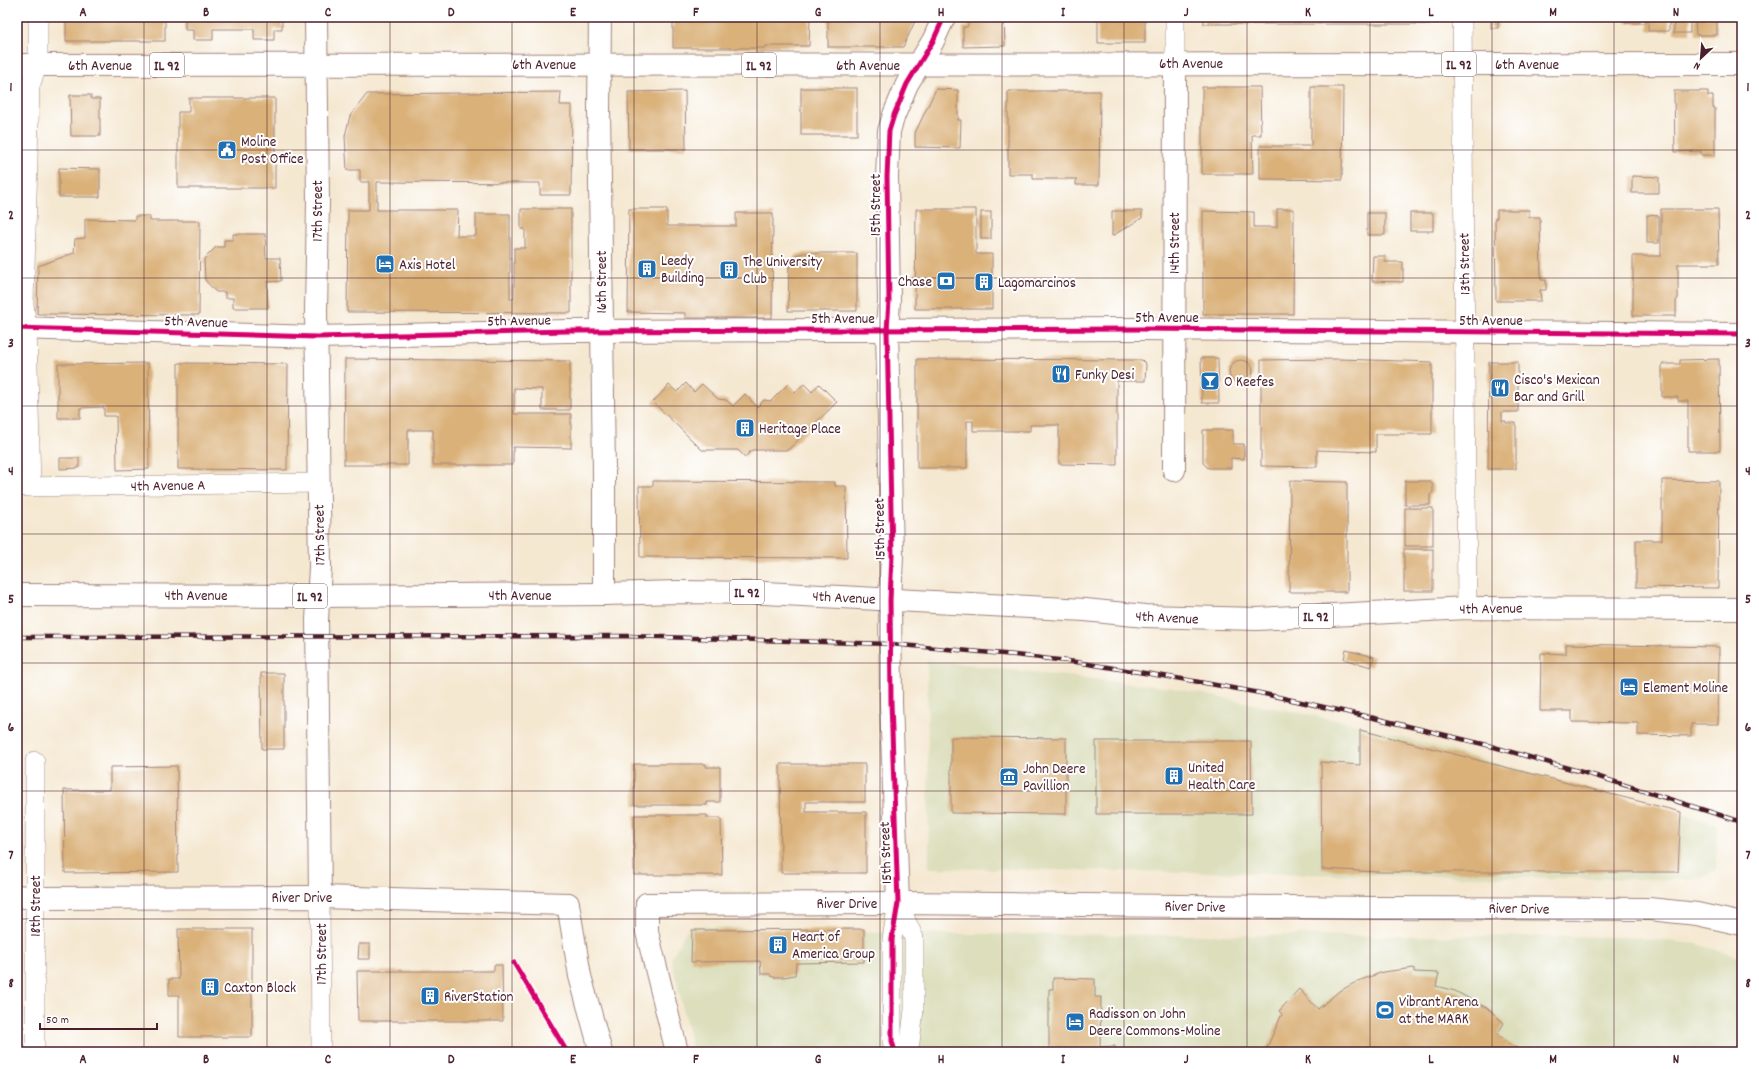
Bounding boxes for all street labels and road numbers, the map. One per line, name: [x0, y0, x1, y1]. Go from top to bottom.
road number: IL 92: [1442, 52, 1476, 76]
road number: IL 92: [150, 53, 184, 77]
road number: IL 92: [742, 53, 776, 77]
street label: 6th Avenue: [1159, 54, 1224, 76]
street label: 6th Avenue: [512, 55, 577, 77]
street label: 6th Avenue: [1495, 55, 1560, 77]
street label: 6th Avenue: [68, 56, 133, 78]
street label: 6th Avenue: [836, 56, 901, 78]
street label: 15th Street: [866, 173, 888, 236]
street label: 17th Street: [308, 180, 330, 242]
street label: 14th Street: [1165, 212, 1187, 274]
street label: 13th Street: [1454, 232, 1478, 295]
street label: 16th Street: [592, 250, 614, 313]
street label: 5th Avenue: [1135, 308, 1199, 330]
street label: 5th Avenue: [811, 309, 875, 331]
street label: 5th Avenue: [487, 310, 552, 334]
street label: 5th Avenue: [164, 311, 229, 335]
street label: 5th Avenue: [1459, 311, 1523, 333]
street label: 4th Avenue A: [130, 475, 206, 499]
street label: 15th Street: [869, 497, 893, 560]
street label: 17th Street: [309, 504, 333, 566]
road number: IL 92: [730, 580, 764, 604]
road number: IL 92: [293, 584, 327, 608]
street label: 4th Avenue: [164, 586, 228, 608]
street label: 4th Avenue: [488, 586, 552, 608]
street label: 4th Avenue: [812, 586, 876, 612]
street label: 4th Avenue: [1459, 598, 1523, 622]
road number: IL 92: [1299, 604, 1333, 628]
street label: 4th Avenue: [1135, 606, 1199, 632]
street label: 15th Street: [875, 821, 899, 885]
street label: 18th Street: [26, 875, 48, 937]
street label: River Drive: [272, 888, 333, 910]
street label: River Drive: [817, 894, 878, 916]
street label: River Drive: [1164, 896, 1226, 920]
street label: River Drive: [1488, 898, 1550, 922]
street label: 17th Street: [312, 923, 334, 985]

